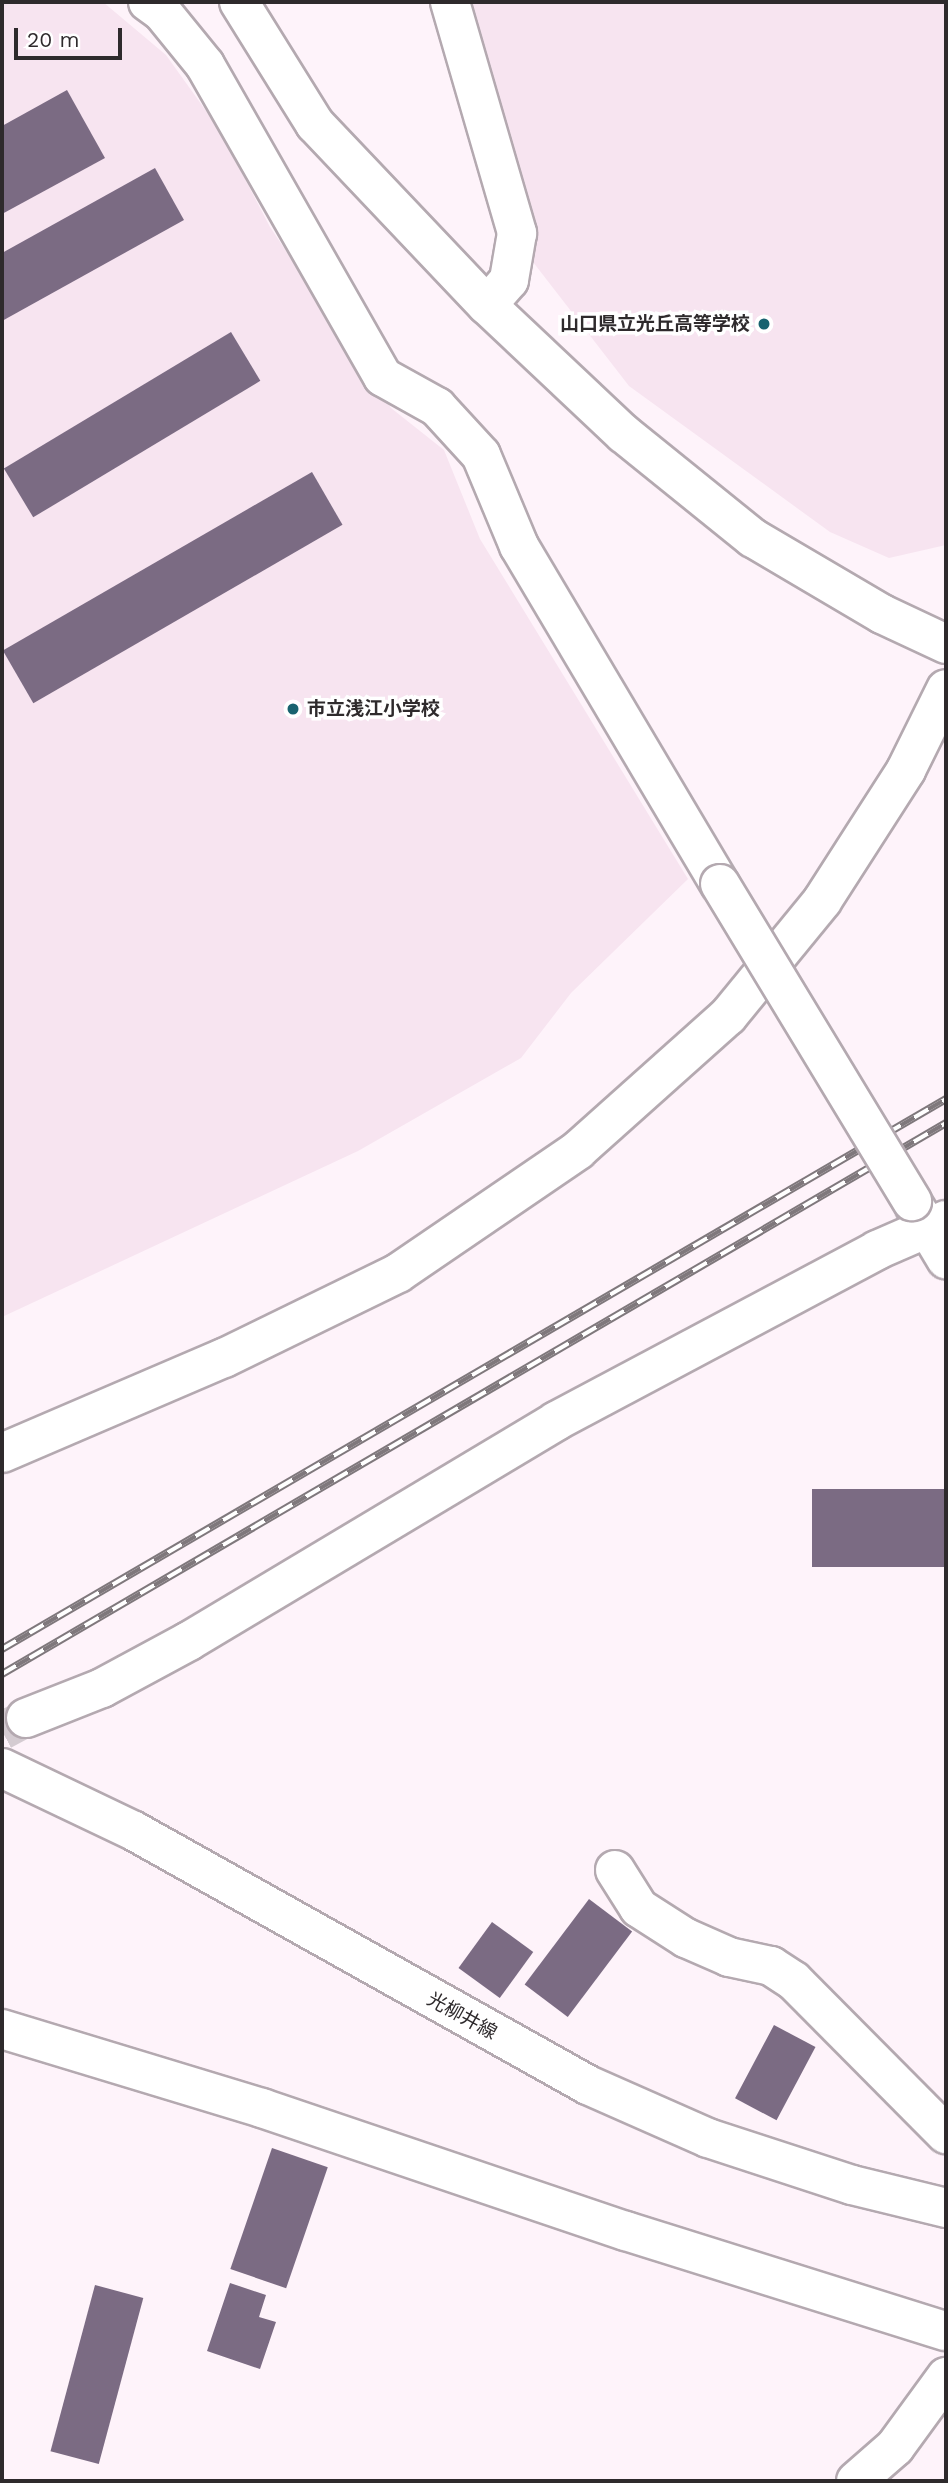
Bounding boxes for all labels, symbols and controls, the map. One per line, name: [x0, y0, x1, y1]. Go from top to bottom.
scale bar: [18, 14, 126, 58]
text: 20 m: [27, 27, 79, 52]
place label: 山口県立光丘高等学校: [560, 313, 750, 335]
marker: 山口県立光丘高等学校: [756, 316, 772, 332]
place label: 市立浅江小学校: [307, 698, 440, 720]
marker: 市立浅江小学校: [285, 701, 301, 717]
street label: 光柳井線: [423, 1988, 501, 2044]

